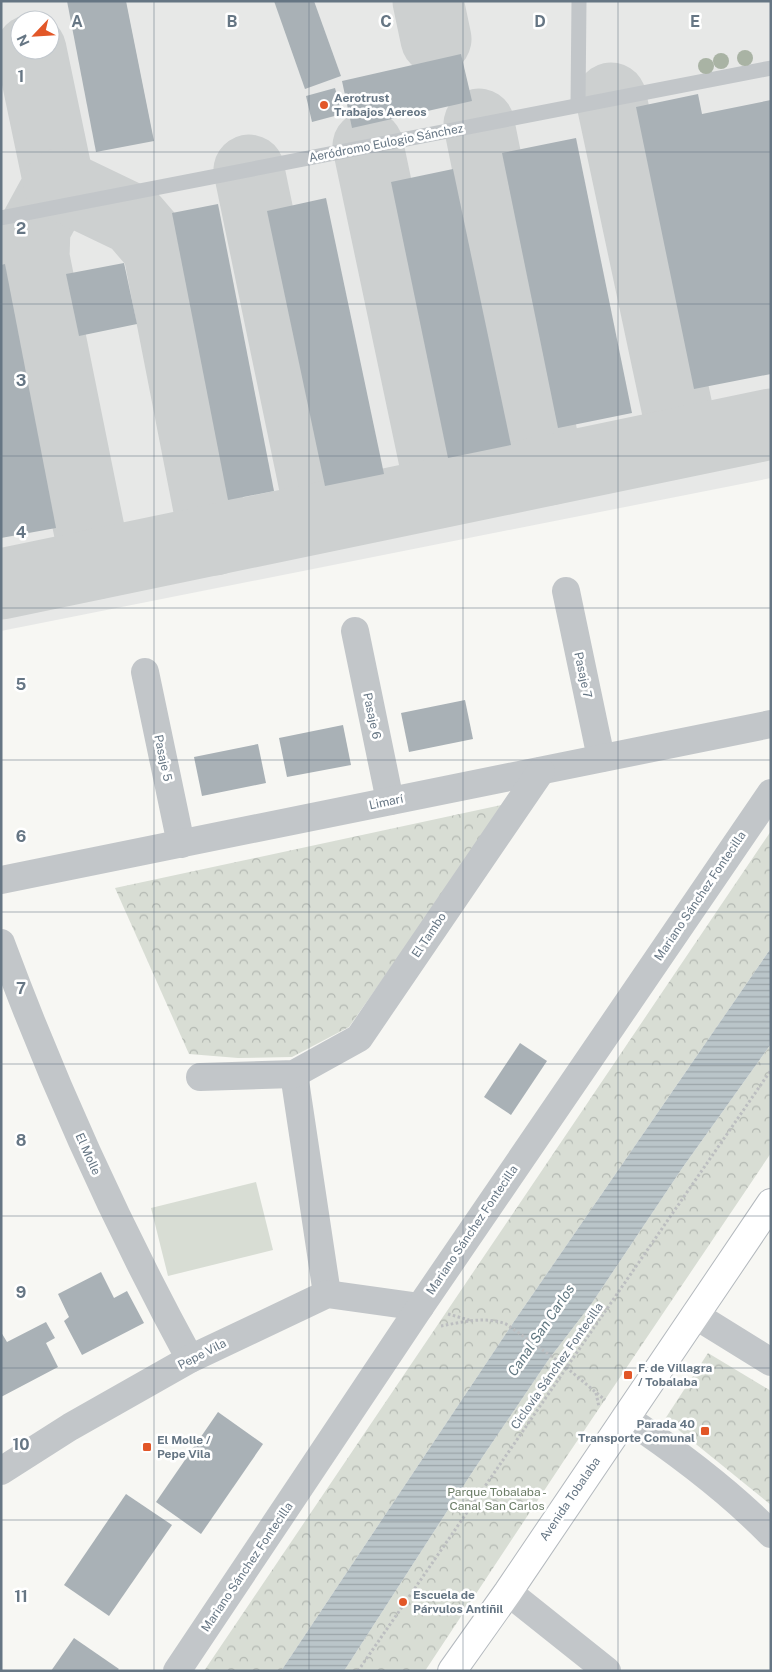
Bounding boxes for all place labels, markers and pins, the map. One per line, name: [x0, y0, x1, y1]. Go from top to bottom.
place label: Aerotrust Trabajos Aereos: [334, 91, 427, 119]
marker: Aerotrust Trabajos Aereos: [318, 99, 330, 111]
place label: F. de Villagra / Tobalaba: [638, 1361, 712, 1389]
marker: F. de Villagra / Tobalaba: [622, 1369, 634, 1381]
place label: Parada 40 Transporte Comunal: [578, 1417, 695, 1445]
marker: Parada 40 Transporte Comunal: [699, 1425, 711, 1437]
place label: El Molle / Pepe Vila: [157, 1433, 211, 1461]
marker: El Molle / Pepe Vila: [141, 1441, 153, 1453]
place label: Escuela de Párvulos Antiñil: [413, 1588, 504, 1616]
marker: Escuela de Párvulos Antiñil: [397, 1596, 409, 1608]

